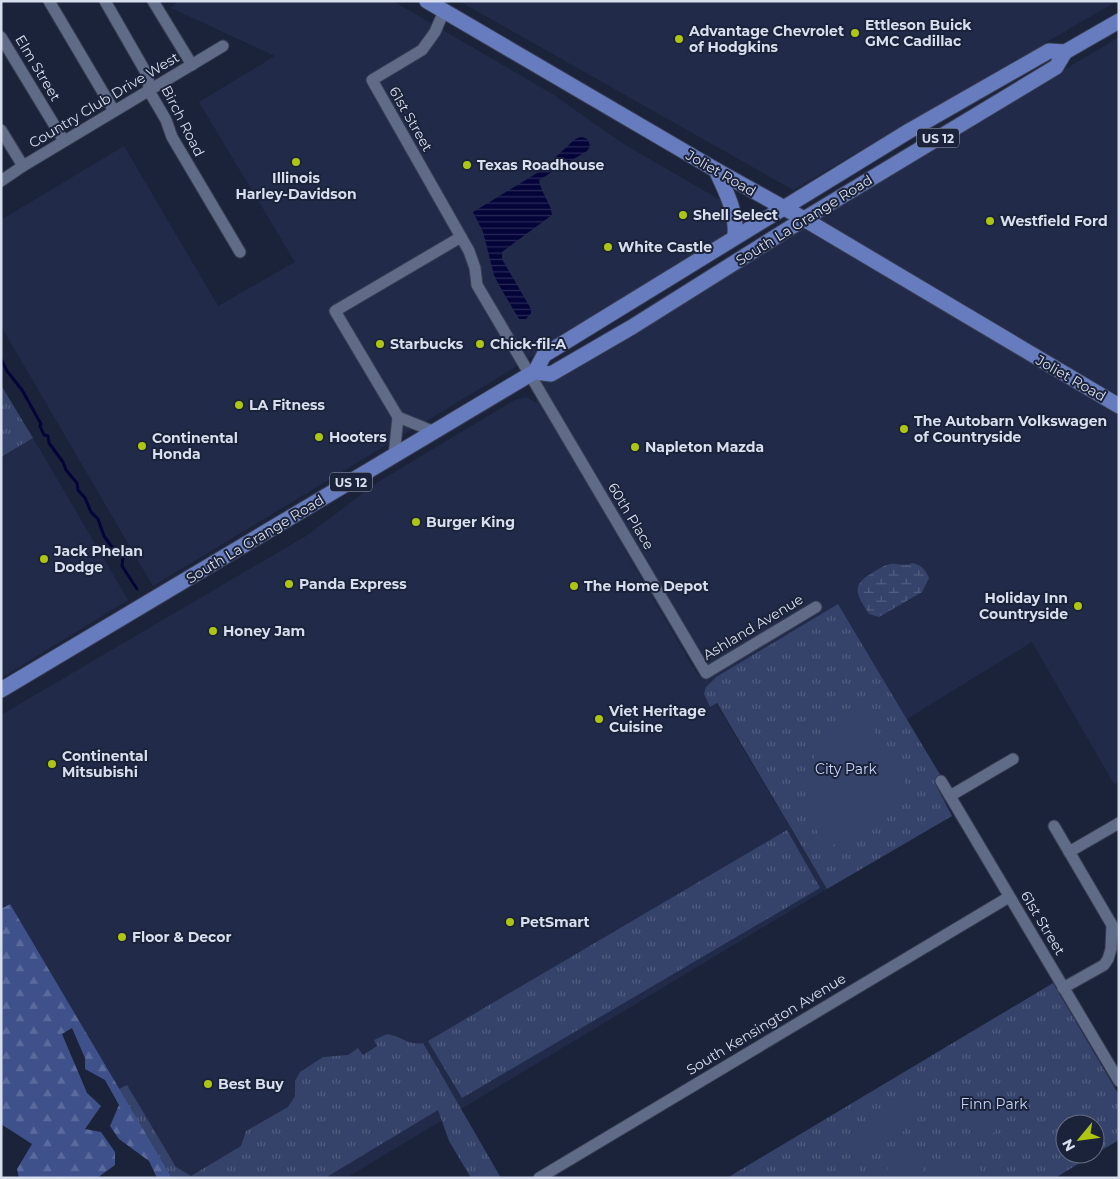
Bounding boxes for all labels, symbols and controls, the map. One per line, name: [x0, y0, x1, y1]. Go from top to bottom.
place label: Ettleson Buick GMC Cadillac: [865, 16, 972, 50]
place label: Advantage Chevrolet of Hodgkins: [688, 22, 844, 56]
marker: Ettleson Buick GMC Cadillac: [849, 27, 861, 39]
street label: Elm Street: [11, 32, 65, 105]
marker: Advantage Chevrolet of Hodgkins: [673, 33, 685, 45]
street label: Country Club Drive West: [26, 48, 183, 152]
street label: Birch Road: [157, 82, 209, 160]
street label: 61st Street: [385, 83, 437, 155]
road number: US 12: [917, 128, 959, 148]
street label: Joliet Road: [682, 145, 759, 200]
marker: Illinois Harley-Davidson: [290, 156, 302, 168]
place label: Texas Roadhouse: [477, 156, 604, 174]
marker: Texas Roadhouse: [461, 159, 473, 171]
place label: Illinois Harley-Davidson: [235, 169, 357, 203]
street label: South La Grange Road: [732, 171, 876, 269]
place label: Shell Select: [693, 206, 778, 224]
marker: Shell Select: [677, 209, 689, 221]
place label: Westfield Ford: [1000, 212, 1108, 230]
marker: Westfield Ford: [984, 215, 996, 227]
place label: White Castle: [618, 238, 712, 256]
marker: White Castle: [602, 241, 614, 253]
place label: Starbucks: [390, 335, 464, 353]
place label: Chick-fil-A: [490, 335, 567, 353]
marker: Starbucks: [374, 338, 386, 350]
marker: Chick-fil-A: [474, 338, 486, 350]
street label: Joliet Road: [1032, 350, 1109, 405]
place label: LA Fitness: [249, 396, 325, 414]
marker: LA Fitness: [233, 399, 245, 411]
place label: The Autobarn Volkswagen of Countryside: [914, 412, 1107, 446]
marker: The Autobarn Volkswagen of Countryside: [898, 423, 910, 435]
place label: Hooters: [329, 428, 387, 446]
place label: Continental Honda: [152, 429, 238, 463]
marker: Hooters: [313, 431, 325, 443]
place label: Napleton Mazda: [645, 438, 764, 456]
marker: Continental Honda: [136, 440, 148, 452]
marker: Napleton Mazda: [629, 441, 641, 453]
road number: US 12: [330, 472, 372, 492]
street label: 60th Place: [604, 479, 658, 553]
street label: South La Grange Road: [183, 491, 327, 587]
place label: Burger King: [426, 513, 515, 531]
marker: Burger King: [410, 516, 422, 528]
place label: Jack Phelan Dodge: [53, 542, 143, 576]
marker: Jack Phelan Dodge: [38, 553, 50, 565]
place label: Panda Express: [299, 575, 407, 593]
place label: The Home Depot: [584, 577, 709, 595]
marker: Panda Express: [283, 578, 295, 590]
marker: The Home Depot: [568, 580, 580, 592]
place label: Holiday Inn Countryside: [979, 589, 1068, 623]
street label: Ashland Avenue: [700, 590, 806, 664]
marker: Holiday Inn Countryside: [1072, 600, 1084, 612]
place label: Honey Jam: [223, 622, 305, 640]
marker: Honey Jam: [207, 625, 219, 637]
place label: Viet Heritage Cuisine: [608, 702, 706, 736]
marker: Viet Heritage Cuisine: [593, 713, 605, 725]
place label: Continental Mitsubishi: [62, 747, 148, 781]
marker: Continental Mitsubishi: [46, 758, 58, 770]
park label: City Park: [815, 760, 878, 778]
street label: 61st Street: [1017, 887, 1069, 959]
place label: PetSmart: [520, 913, 590, 931]
marker: PetSmart: [504, 916, 516, 928]
place label: Floor & Decor: [132, 928, 231, 946]
marker: Floor & Decor: [116, 931, 128, 943]
street label: South Kensington Avenue: [683, 969, 849, 1079]
place label: Best Buy: [218, 1075, 284, 1093]
marker: Best Buy: [202, 1078, 214, 1090]
park label: Finn Park: [960, 1095, 1028, 1113]
north arrow: [1055, 1114, 1105, 1164]
text: N: [1058, 1136, 1079, 1155]

